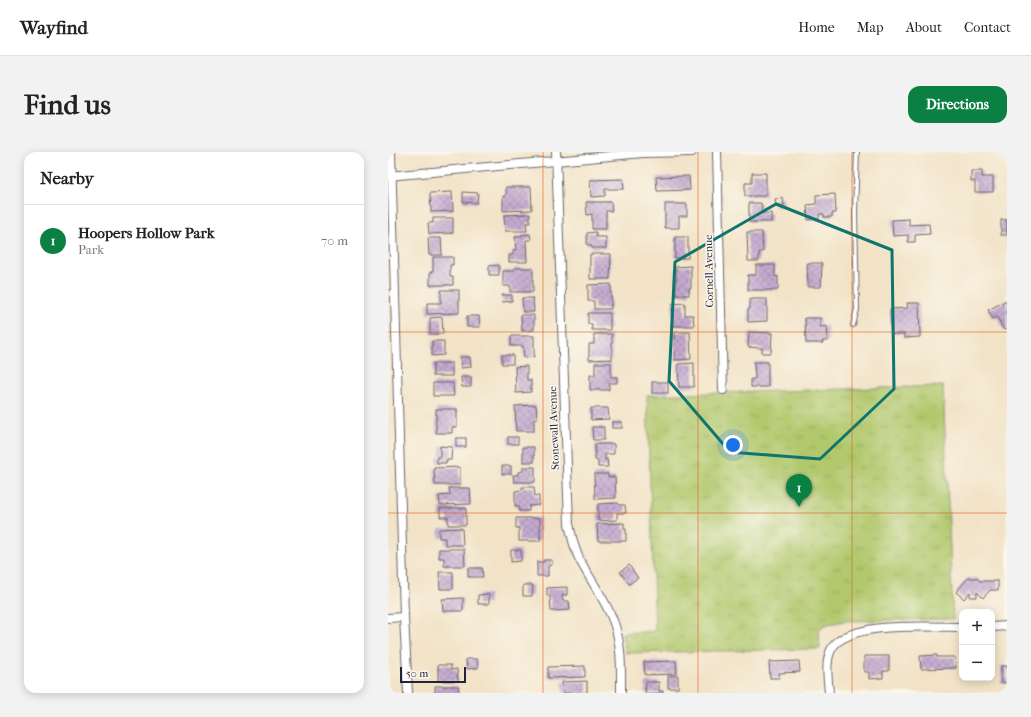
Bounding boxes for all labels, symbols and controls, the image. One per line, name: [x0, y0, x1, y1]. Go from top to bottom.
text: Wayfind: [20, 17, 88, 39]
text: Home: [798, 19, 835, 36]
text: Map: [857, 19, 884, 36]
text: About: [906, 19, 942, 36]
text: Contact: [964, 19, 1011, 36]
button: Directions: [908, 86, 1007, 123]
text: Find us: [24, 88, 111, 121]
text: Nearby: [40, 168, 94, 188]
text: Hoopers Hollow Park: [78, 224, 214, 242]
text: 1: [51, 233, 55, 248]
text: 70 m: [321, 233, 348, 248]
street label: Cornell Avenue: [702, 234, 716, 308]
text: Park: [78, 242, 104, 257]
street label: Stonewall Avenue: [546, 385, 562, 470]
your location: [723, 435, 743, 455]
pin: 1: [786, 474, 812, 507]
map controls: [959, 609, 995, 681]
button: +: [959, 609, 995, 645]
button: −: [959, 645, 995, 681]
scale bar: [400, 665, 466, 684]
text: 50 m: [406, 667, 428, 680]

